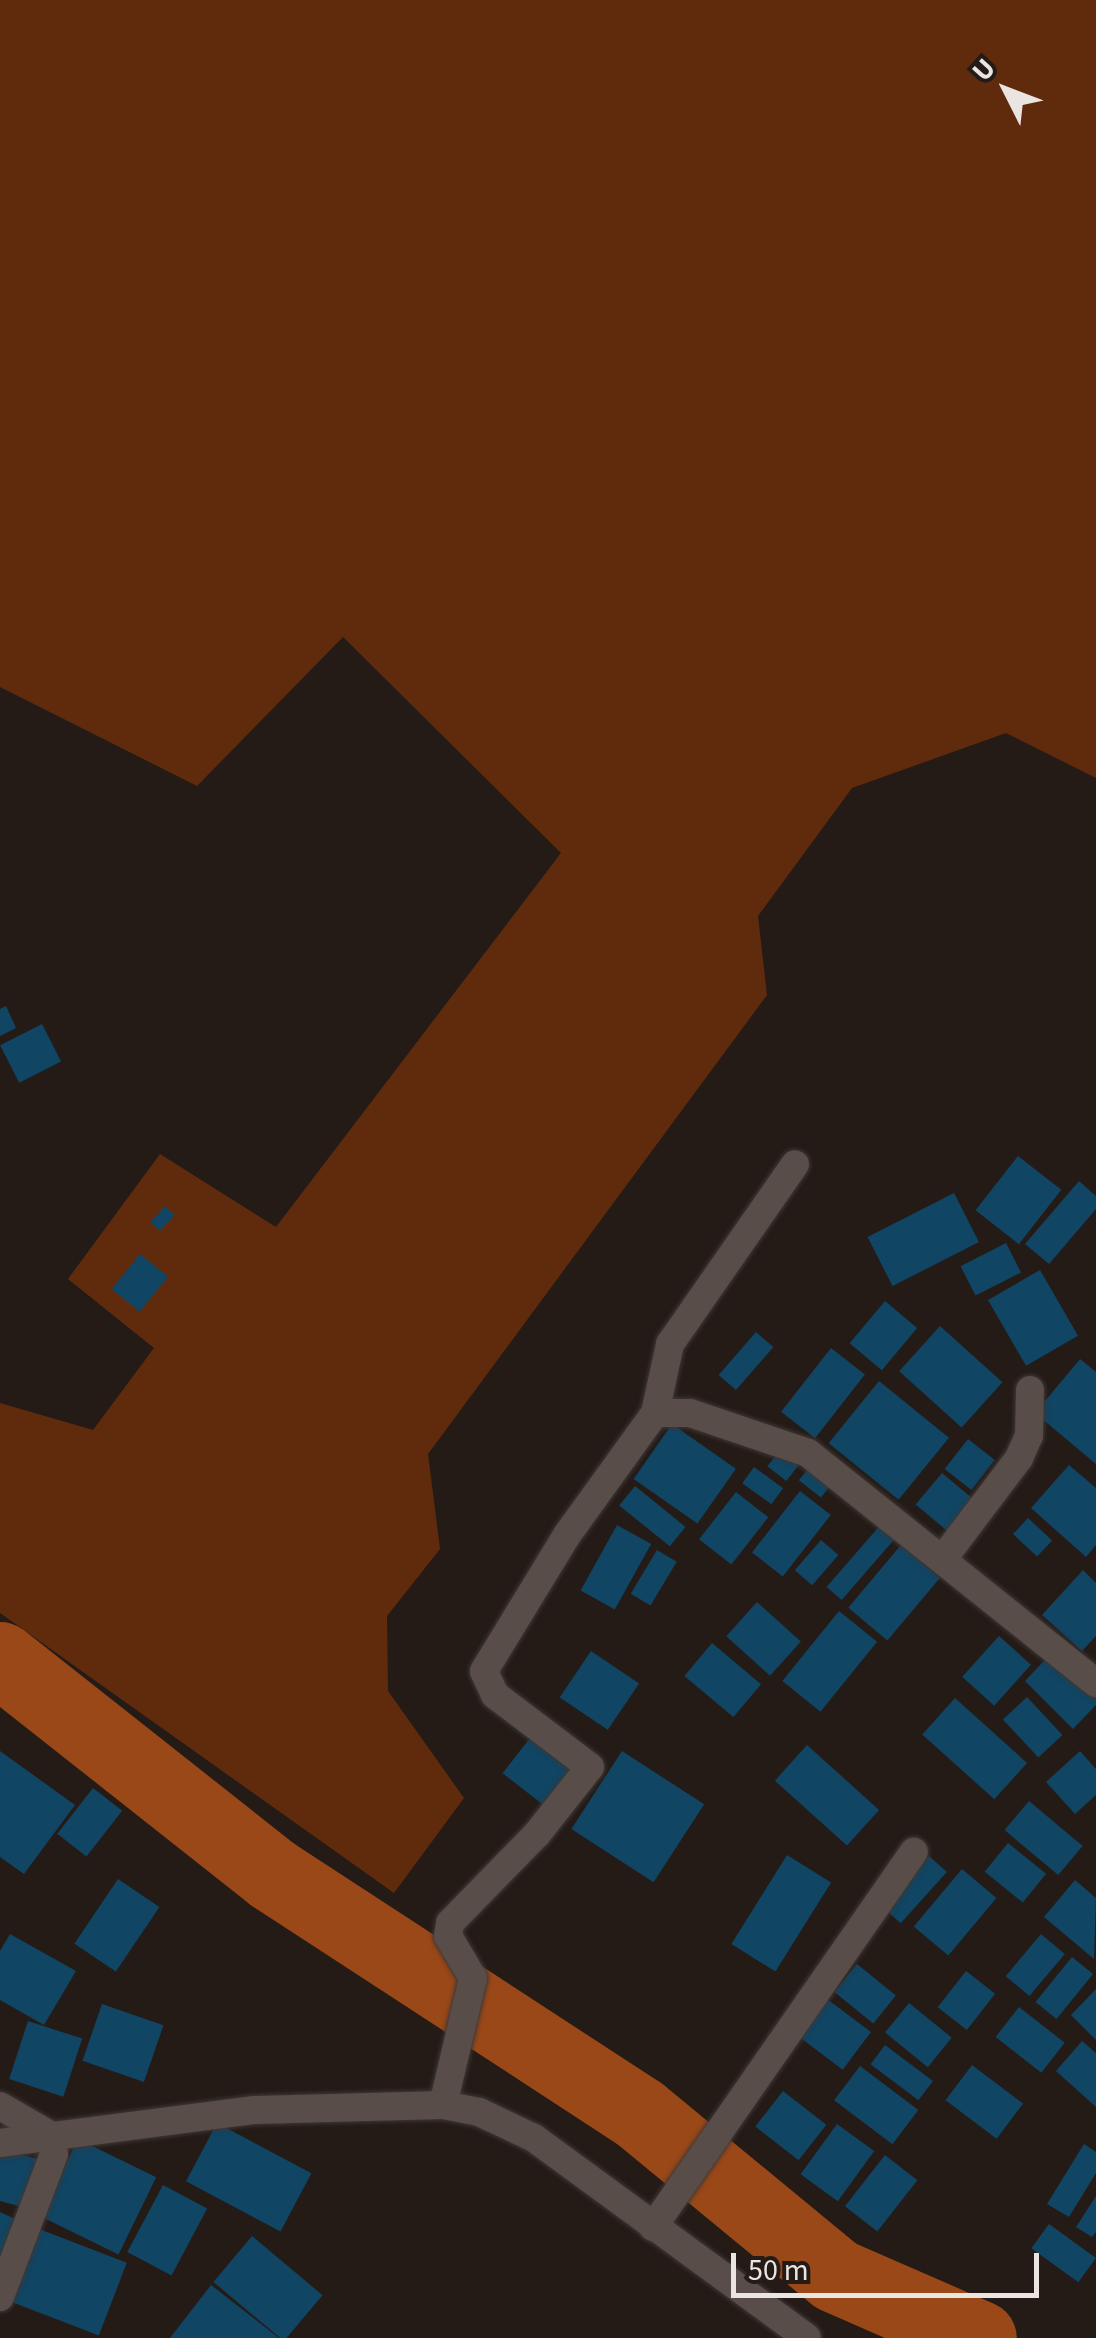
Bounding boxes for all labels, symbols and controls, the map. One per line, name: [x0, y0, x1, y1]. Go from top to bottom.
north arrow: [956, 40, 1056, 140]
text: U: [963, 50, 1005, 90]
scale bar: [736, 2233, 1044, 2295]
text: 50 m: [748, 2249, 809, 2292]

